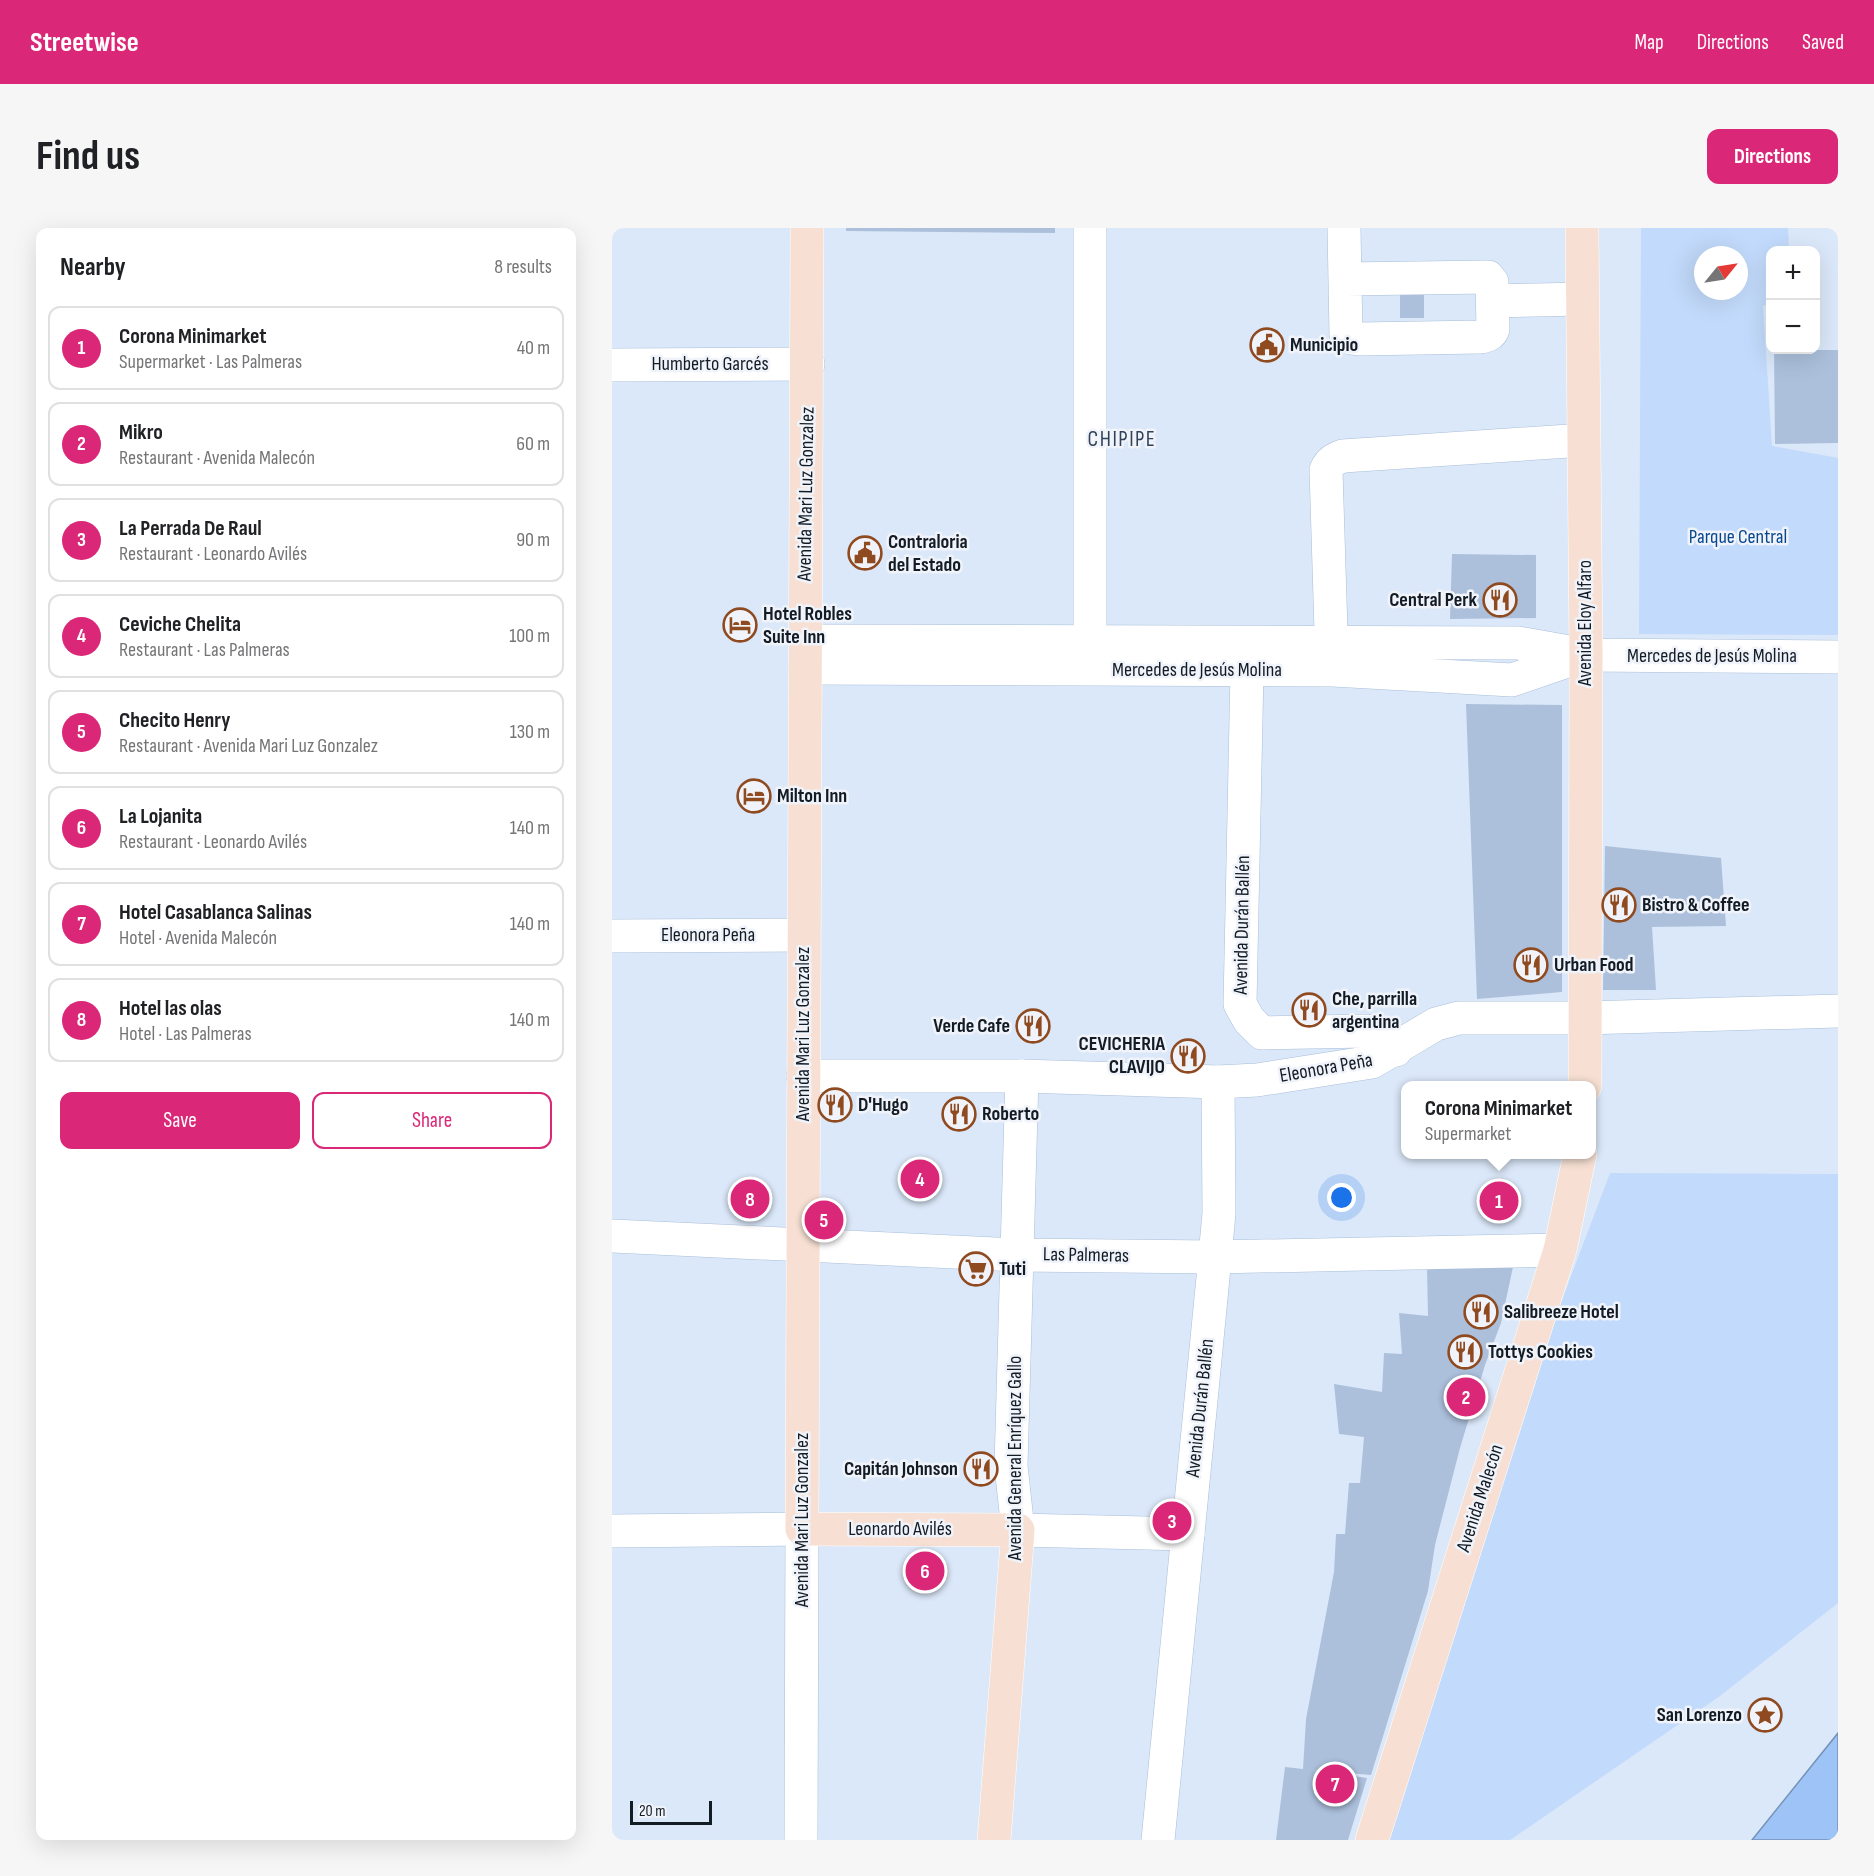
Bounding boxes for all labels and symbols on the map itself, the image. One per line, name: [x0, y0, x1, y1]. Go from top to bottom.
north arrow: [1694, 246, 1748, 300]
public building icon: Municipio: [1249, 327, 1285, 363]
place label: Municipio: [1290, 333, 1358, 357]
street label: Humberto Garcés: [651, 352, 769, 376]
street label: Avenida Mari Luz Gonzalez: [792, 407, 820, 582]
district label: CHIPIPE: [1088, 426, 1156, 453]
park label: Parque Central: [1689, 525, 1787, 549]
place label: Contraloria del Estado: [888, 530, 968, 577]
public building icon: Contraloria del Estado: [847, 535, 883, 571]
street label: Avenida Eloy Alfaro: [1573, 560, 1597, 687]
restaurant icon: Central Perk: [1482, 582, 1518, 618]
place label: Central Perk: [1389, 588, 1478, 612]
place label: Hotel Robles Suite Inn: [763, 602, 852, 649]
hotel icon: Hotel Robles Suite Inn: [722, 607, 758, 643]
street label: Mercedes de Jesús Molina: [1627, 644, 1797, 668]
street label: Mercedes de Jesús Molina: [1112, 658, 1282, 682]
hotel icon: Milton Inn: [736, 778, 772, 814]
place label: Milton Inn: [777, 784, 847, 808]
street label: Avenida Durán Ballén: [1229, 855, 1255, 996]
restaurant icon: Bistro & Coffee: [1601, 887, 1637, 923]
place label: Bistro & Coffee: [1642, 893, 1750, 917]
street label: Eleonora Peña: [661, 923, 755, 947]
street label: Avenida Mari Luz Gonzalez: [791, 947, 815, 1122]
restaurant icon: Urban Food: [1513, 947, 1549, 983]
place label: Urban Food: [1554, 953, 1634, 977]
place label: Che, parrilla argentina: [1332, 987, 1417, 1034]
restaurant icon: Che, parrilla argentina: [1291, 992, 1327, 1028]
restaurant icon: Verde Cafe: [1015, 1008, 1051, 1044]
place label: Verde Cafe: [933, 1014, 1010, 1038]
place label: CEVICHERIA CLAVIJO: [1078, 1032, 1165, 1079]
restaurant icon: CEVICHERIA CLAVIJO: [1170, 1038, 1206, 1074]
street label: Eleonora Peña: [1278, 1048, 1374, 1088]
restaurant icon: D'Hugo: [817, 1087, 853, 1123]
place label: D'Hugo: [858, 1093, 908, 1117]
restaurant icon: Roberto: [941, 1096, 977, 1132]
place label: Roberto: [982, 1102, 1039, 1126]
pin: 4: [900, 1156, 940, 1202]
pin: 8: [730, 1176, 770, 1222]
pin: 1: [1480, 1178, 1518, 1224]
your location: [1327, 1183, 1356, 1212]
pin: 5: [804, 1198, 844, 1242]
street label: Las Palmeras: [1043, 1242, 1129, 1268]
supermarket icon: Tuti: [958, 1251, 994, 1287]
place label: Tuti: [999, 1257, 1026, 1281]
restaurant icon: Salibreeze Hotel: [1463, 1294, 1499, 1330]
place label: Salibreeze Hotel: [1504, 1300, 1619, 1324]
restaurant icon: Tottys Cookies: [1447, 1334, 1483, 1370]
street label: Avenida Durán Ballén: [1181, 1338, 1219, 1479]
place label: Tottys Cookies: [1488, 1340, 1593, 1364]
street label: Avenida General Enríquez Gallo: [1003, 1356, 1027, 1561]
pin: 2: [1446, 1374, 1486, 1420]
street label: Avenida Mari Luz Gonzalez: [790, 1433, 814, 1608]
street label: Avenida Malecón: [1451, 1441, 1509, 1556]
restaurant icon: Capitán Johnson: [963, 1451, 999, 1487]
place label: Capitán Johnson: [844, 1457, 958, 1481]
pin: 3: [1152, 1498, 1192, 1544]
street label: Leonardo Avilés: [848, 1517, 952, 1541]
pin: 6: [906, 1548, 944, 1594]
place icon: San Lorenzo: [1747, 1697, 1783, 1733]
place label: San Lorenzo: [1657, 1703, 1742, 1727]
pin: 7: [1316, 1762, 1354, 1806]
scale bar: [630, 1798, 712, 1826]

